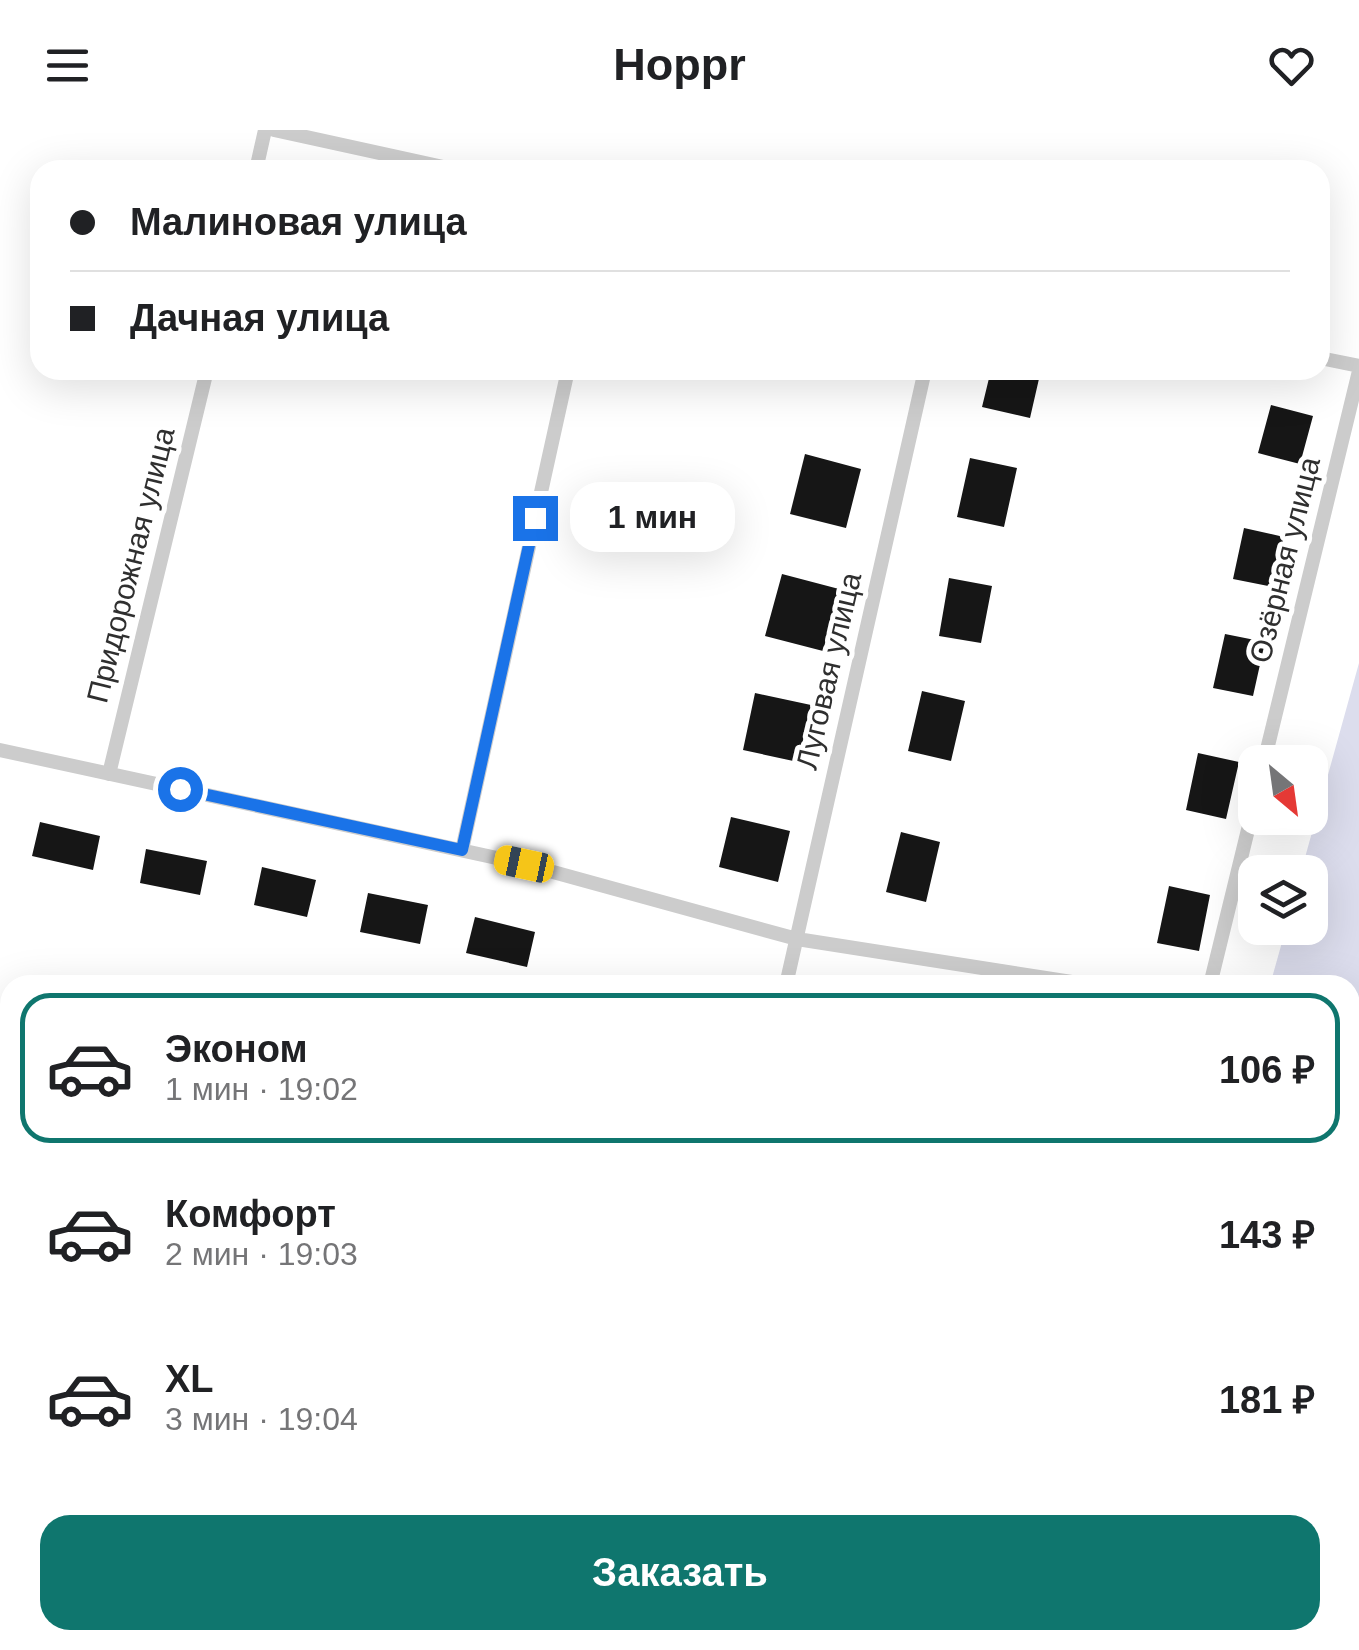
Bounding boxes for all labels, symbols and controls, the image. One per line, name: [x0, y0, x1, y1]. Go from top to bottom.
icon: menu: [40, 38, 95, 93]
icon: heart: [1264, 38, 1319, 93]
text: Hoppr: [613, 39, 746, 90]
text: Малиновая улица: [130, 201, 467, 243]
text: Дачная улица: [130, 297, 389, 339]
street label: Придорожная улица: [80, 423, 181, 706]
street label: Озёрная улица: [1243, 453, 1326, 666]
callout: 1 мин: [570, 483, 735, 553]
route end: [513, 496, 558, 541]
text: 1 мин: [608, 499, 697, 535]
street label: Луговая улица: [790, 569, 867, 773]
north arrow: [1238, 745, 1328, 835]
map controls: [1238, 745, 1328, 945]
route start: [158, 767, 203, 812]
car: [492, 843, 556, 885]
button: layers: [1238, 855, 1328, 945]
icon: car: [45, 1023, 135, 1113]
text: Эконом: [165, 1028, 308, 1070]
text: 106 ₽: [1219, 1049, 1315, 1091]
text: 1 мин · 19:02: [165, 1071, 358, 1107]
icon: car: [45, 1188, 135, 1278]
text: Комфорт: [165, 1193, 336, 1235]
text: 143 ₽: [1219, 1214, 1315, 1256]
text: 2 мин · 19:03: [165, 1236, 358, 1272]
icon: car: [45, 1353, 135, 1443]
text: XL: [165, 1358, 214, 1400]
text: 181 ₽: [1219, 1379, 1315, 1421]
text: 3 мин · 19:04: [165, 1401, 358, 1437]
button: Заказать: [40, 1515, 1320, 1630]

